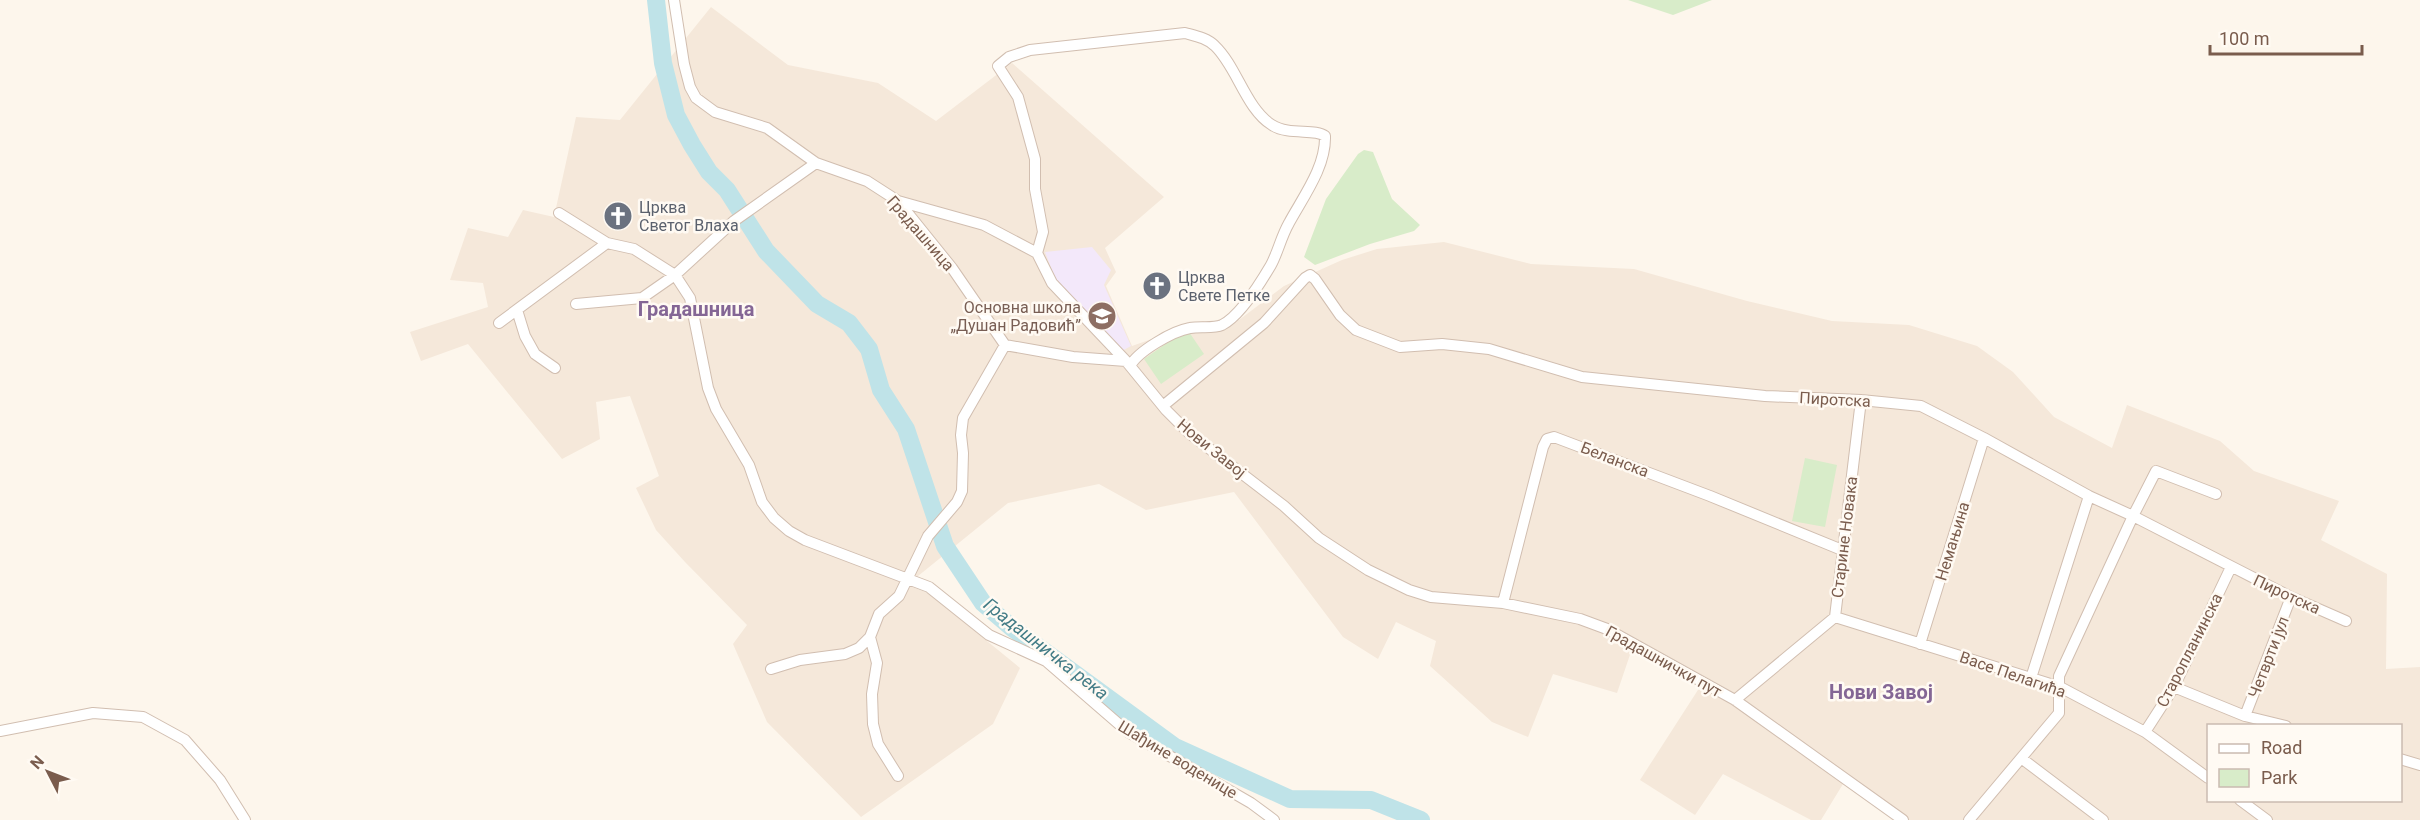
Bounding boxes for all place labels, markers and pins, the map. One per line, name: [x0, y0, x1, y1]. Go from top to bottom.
place label: Црква Светог Влаха: [639, 198, 739, 235]
church icon: Црква Светог Влаха: [602, 200, 634, 232]
place label: Црква Свете Петке: [1178, 268, 1270, 305]
church icon: Црква Свете Петке: [1141, 270, 1173, 302]
place label: Основна школа „Душан Радовић”: [950, 298, 1081, 335]
school or university icon: Основна школа „Душан Радовић”: [1086, 300, 1118, 332]

